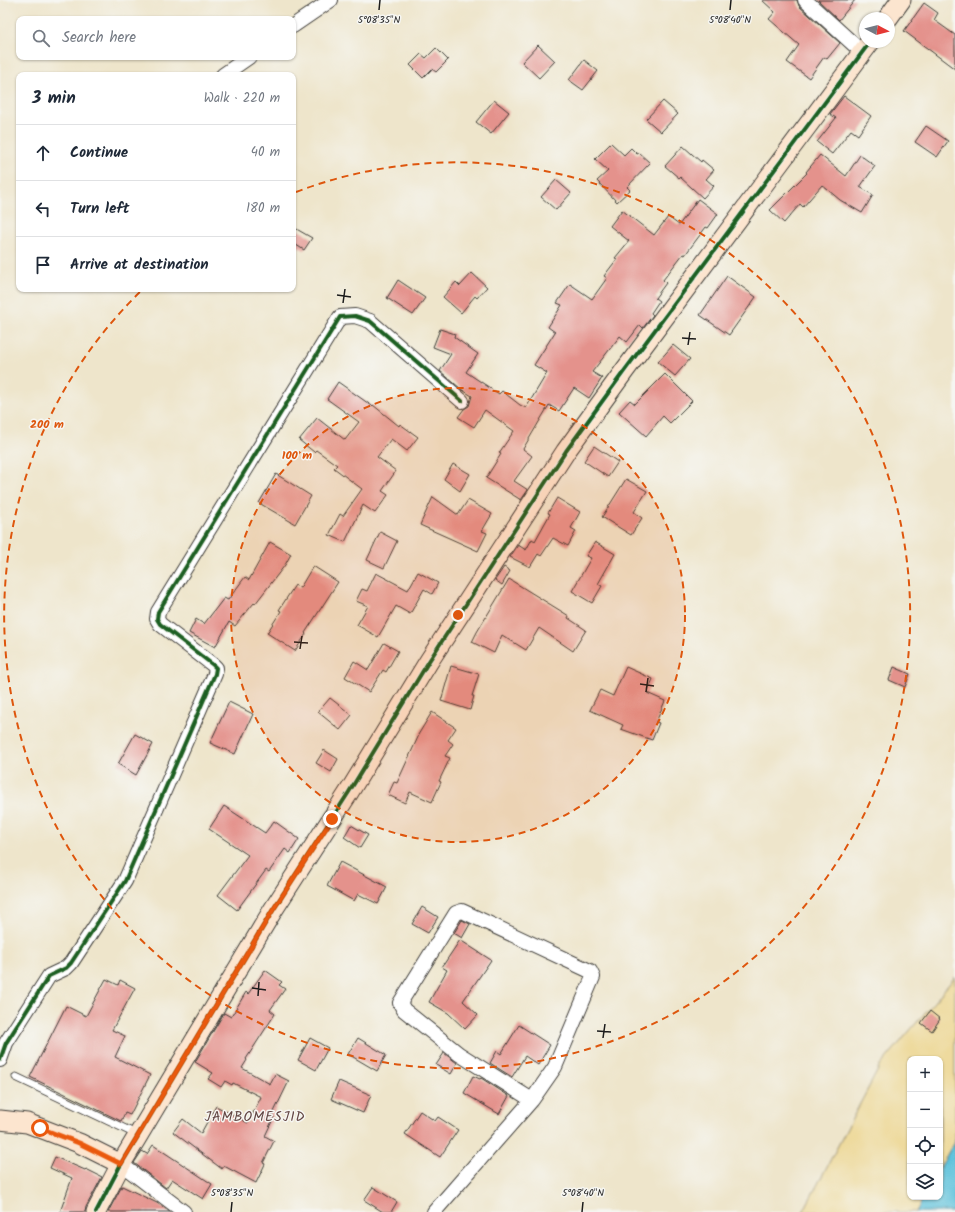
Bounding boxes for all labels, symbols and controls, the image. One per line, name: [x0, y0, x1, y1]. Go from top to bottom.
text: 5°08'35"N: [358, 12, 400, 28]
text: 5°08'40"N: [709, 12, 751, 28]
north arrow: [859, 12, 895, 48]
search box: [16, 16, 296, 60]
text: Search here: [62, 26, 136, 50]
icon: search: [30, 27, 52, 49]
text: 3 min: [32, 85, 76, 112]
text: Walk · 220 m: [204, 88, 280, 109]
text: Continue: [70, 141, 128, 165]
icon: ahead: [32, 142, 54, 164]
text: 40 m: [251, 142, 280, 163]
text: Turn left: [70, 197, 130, 221]
icon: left: [32, 198, 54, 220]
text: 180 m: [246, 198, 280, 219]
text: Arrive at destination: [70, 253, 209, 277]
icon: arrive: [32, 254, 54, 276]
text: 200 m: [30, 415, 64, 434]
text: 100 m: [282, 446, 312, 465]
centre of rings: [451, 608, 465, 622]
route end: [323, 810, 341, 828]
map controls: [907, 1056, 943, 1200]
button: +: [907, 1056, 943, 1092]
button: −: [907, 1092, 943, 1128]
district label: JAMBOMESJID: [204, 1106, 306, 1128]
route start: [31, 1119, 49, 1137]
button: locate: [907, 1128, 943, 1164]
button: layers: [907, 1164, 943, 1200]
text: 5°08'35"N: [211, 1185, 253, 1201]
text: 5°08'40"N: [562, 1185, 604, 1201]

